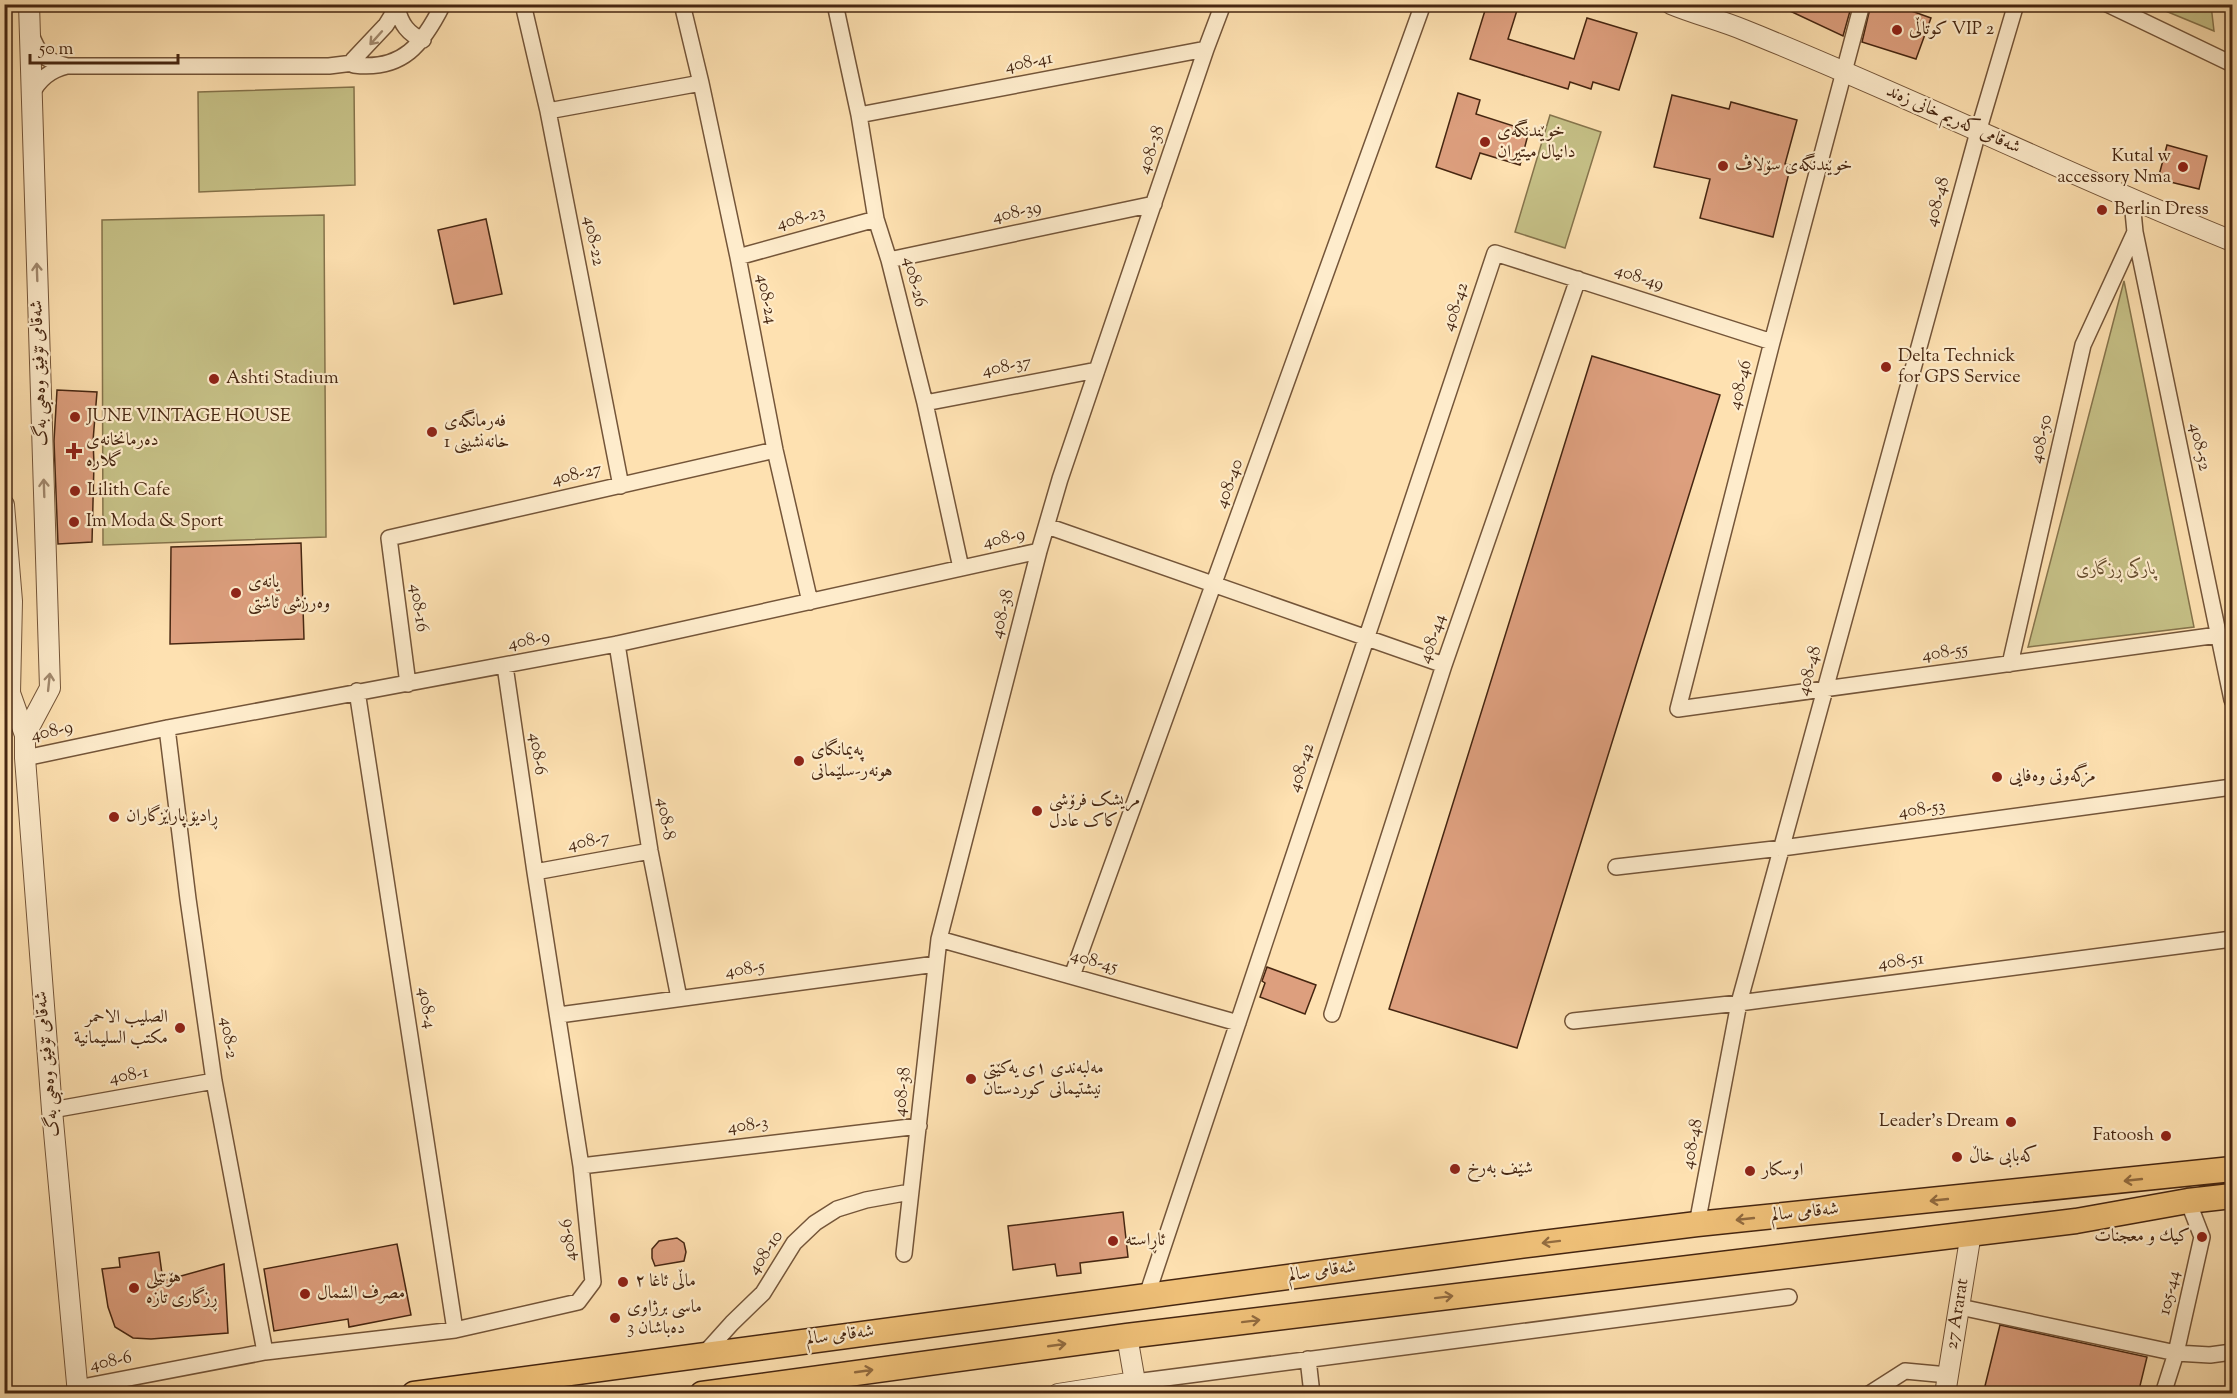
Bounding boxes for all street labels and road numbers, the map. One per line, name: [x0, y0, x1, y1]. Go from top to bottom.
street label: 408-41: [1003, 46, 1055, 80]
street label: شەقامی کەریم خانی زەند: [1881, 79, 2024, 162]
street label: 408-38: [1132, 122, 1172, 178]
street label: 408-48: [1919, 174, 1957, 230]
street label: 408-39: [990, 195, 1044, 231]
street label: 408-23: [774, 200, 828, 238]
street label: 408-22: [575, 214, 611, 269]
street label: 408-26: [895, 254, 933, 310]
street label: 408-49: [1611, 258, 1667, 298]
street label: 408-24: [748, 272, 784, 326]
street label: 408-42: [1436, 279, 1476, 335]
street label: شەقامی تۆفیق وەهبی بەگ: [24, 299, 56, 447]
street label: 408-37: [980, 349, 1034, 385]
street label: 408-46: [1722, 357, 1760, 413]
street label: 408-50: [2024, 412, 2060, 466]
street label: 408-52: [2181, 421, 2217, 474]
street label: 408-40: [1209, 456, 1251, 512]
street label: 408-27: [549, 457, 605, 493]
street label: 408-9: [981, 522, 1028, 556]
street label: 408-16: [402, 582, 434, 634]
street label: 408-38: [984, 587, 1022, 641]
street label: 408-44: [1412, 611, 1454, 667]
street label: 408-9: [506, 624, 552, 658]
street label: 408-55: [1920, 637, 1970, 669]
street label: 408-48: [1791, 643, 1829, 699]
street label: 408-9: [29, 715, 76, 749]
street label: 408-6: [521, 731, 553, 777]
street label: 408-42: [1282, 740, 1322, 796]
street label: 408-53: [1897, 794, 1947, 826]
street label: 408-8: [649, 796, 681, 842]
street label: 408-7: [566, 825, 612, 859]
street label: 408-45: [1067, 943, 1121, 981]
street label: 408-51: [1877, 946, 1925, 978]
street label: 408-5: [724, 954, 766, 986]
street label: 408-4: [410, 985, 442, 1031]
street label: شەقامی تۆفیق وەهبی بەگ: [29, 990, 67, 1138]
street label: 408-2: [212, 1015, 244, 1061]
street label: 408-1: [107, 1060, 151, 1092]
street label: 408-38: [887, 1066, 919, 1118]
street label: 408-3: [726, 1111, 770, 1141]
street label: 408-48: [1675, 1117, 1711, 1171]
street label: شەقامی سالم: [1770, 1197, 1840, 1230]
street label: 408-6: [554, 1217, 584, 1262]
street label: 408-10: [742, 1225, 790, 1281]
street label: شەقامی سالم: [1286, 1254, 1358, 1291]
street label: 105-44: [2152, 1268, 2188, 1318]
street label: 27 Ararat: [1939, 1277, 1976, 1351]
street label: شەقامی سالم: [805, 1319, 876, 1354]
street label: 408-6: [88, 1345, 134, 1379]

